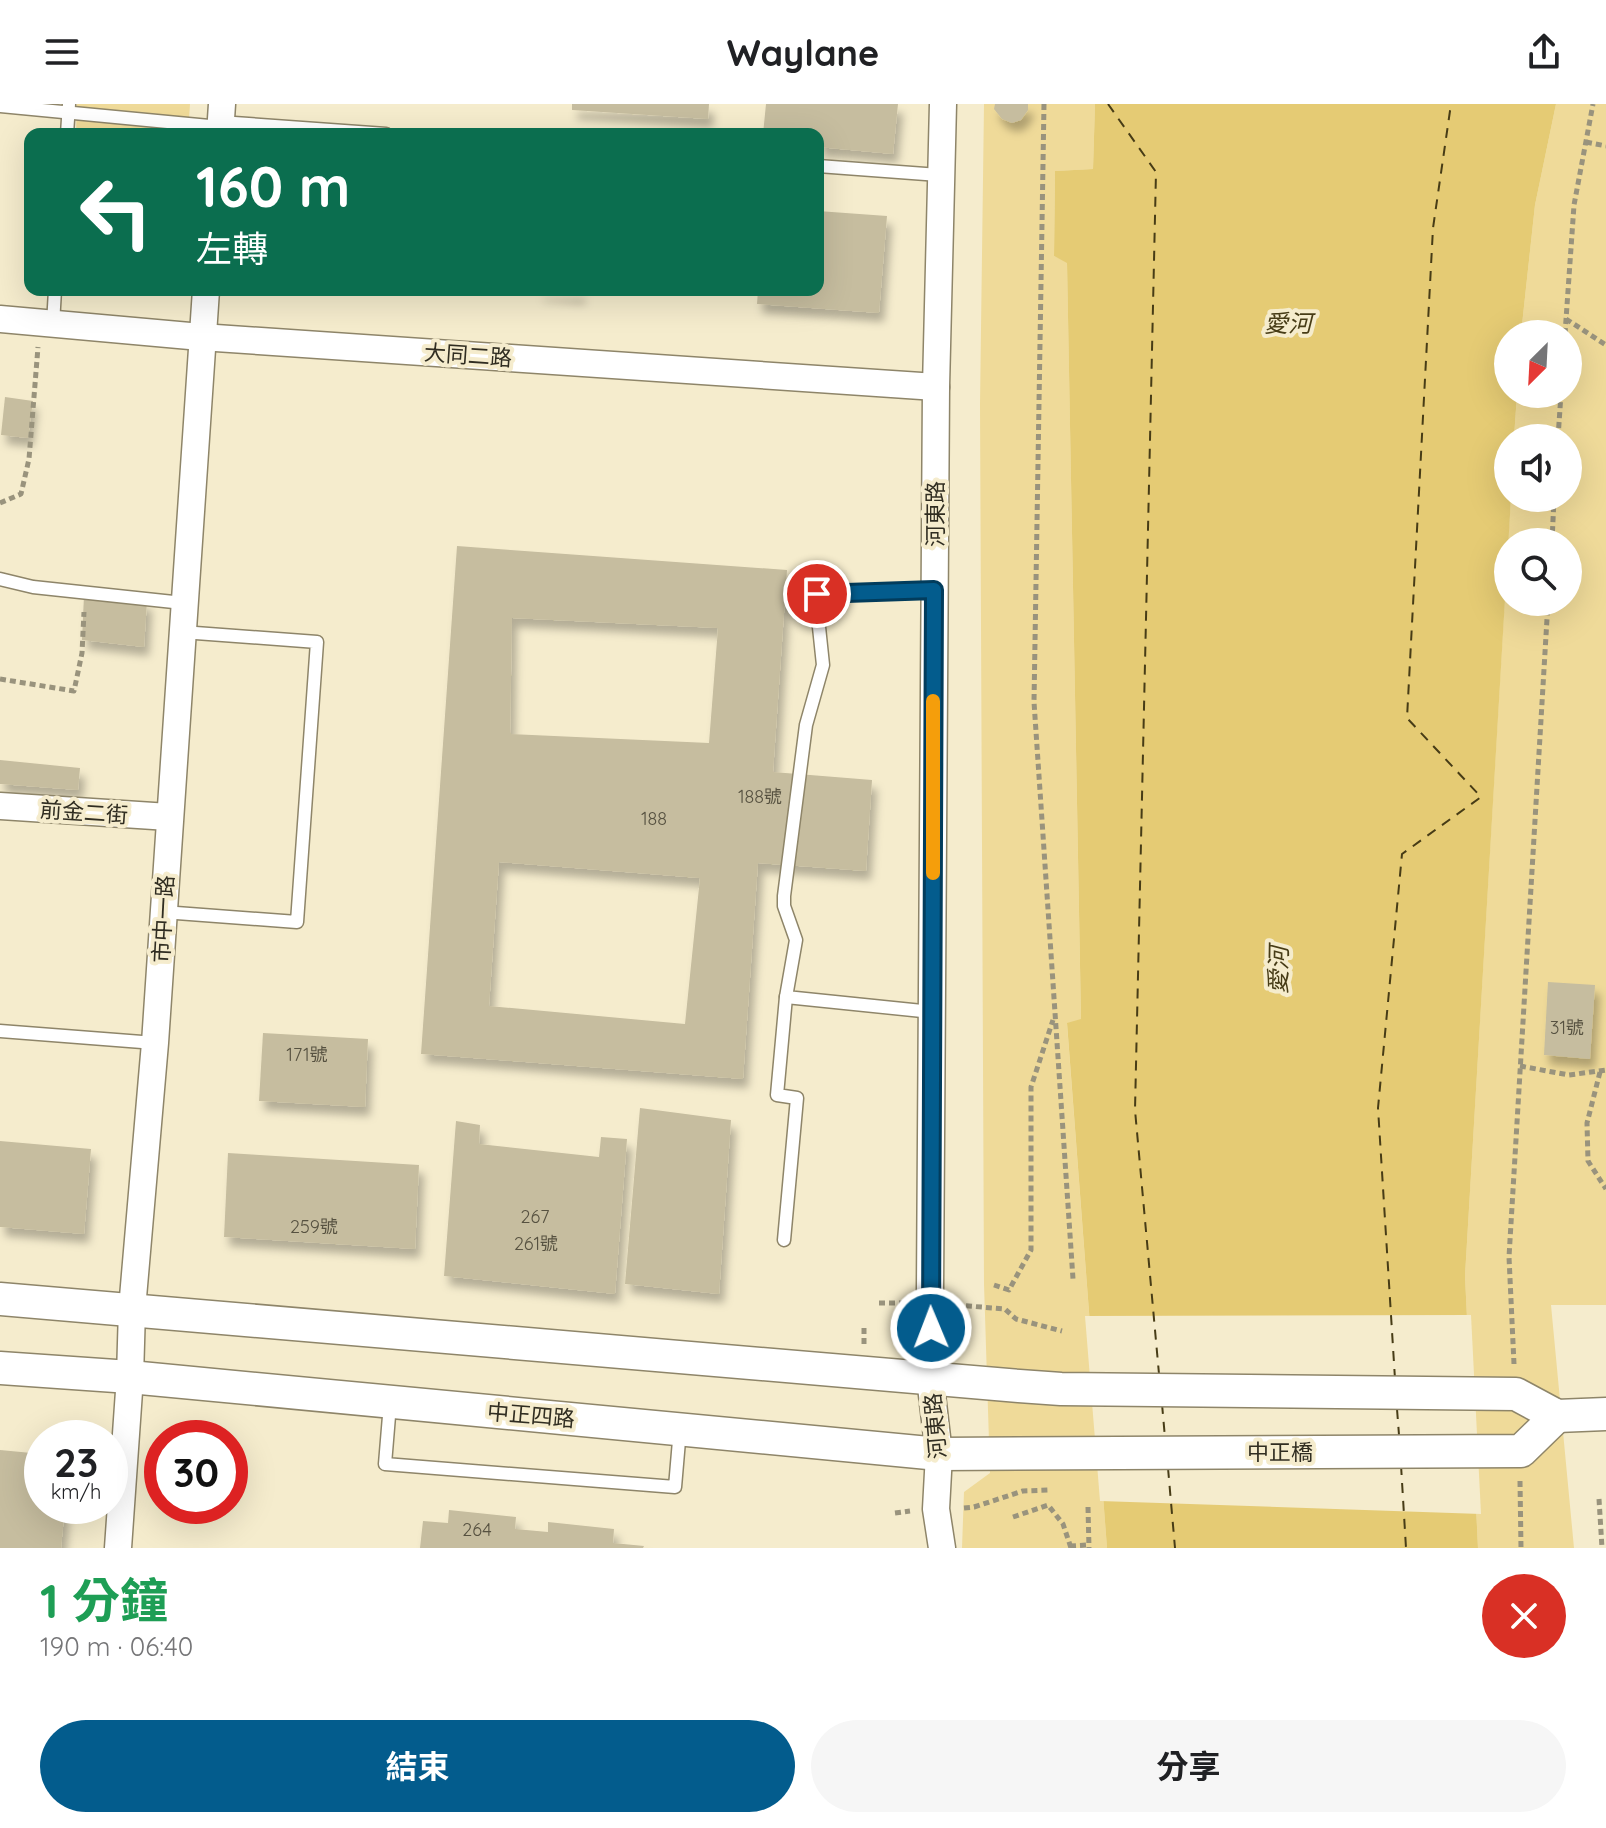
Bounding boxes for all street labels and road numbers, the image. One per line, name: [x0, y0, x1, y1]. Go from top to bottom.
street label: 大同二路: [423, 338, 513, 372]
street label: 河東路: [921, 481, 949, 547]
street label: 前金二街: [39, 795, 129, 829]
street label: 市中一路: [147, 874, 179, 964]
street label: 河東路: [918, 1392, 952, 1460]
street label: 中正四路: [486, 1397, 576, 1433]
street label: 中正橋: [1247, 1438, 1313, 1466]

